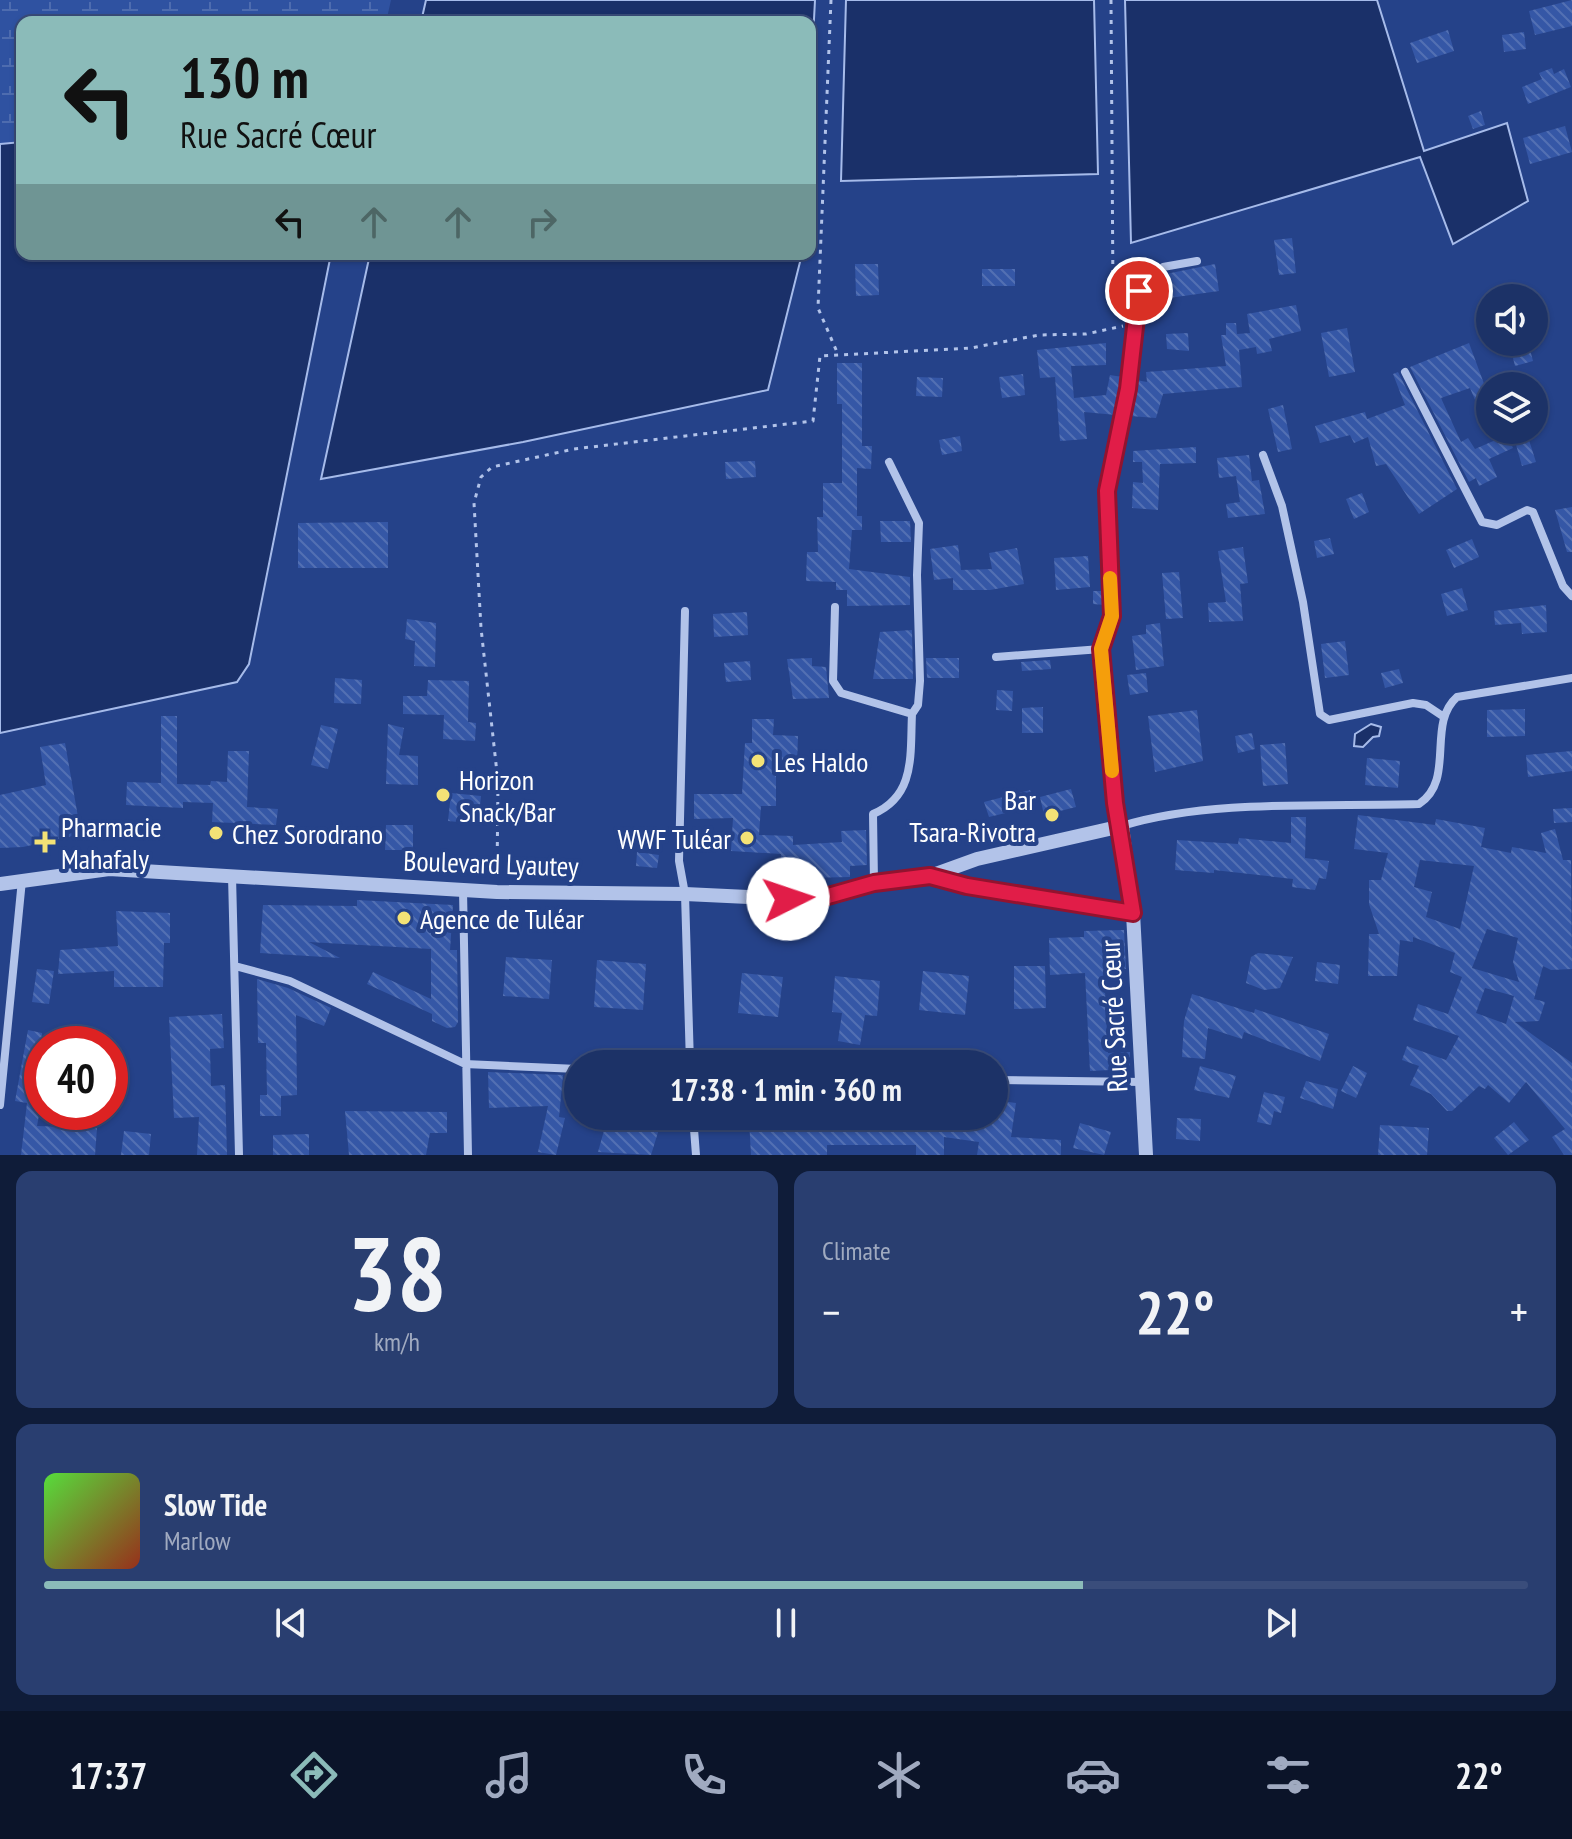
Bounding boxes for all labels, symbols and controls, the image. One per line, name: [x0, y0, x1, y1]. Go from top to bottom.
text: 130 m: [180, 41, 309, 113]
icon: left: [48, 48, 152, 152]
text: Rue Sacré Cœur: [180, 111, 376, 158]
icon: left: [268, 200, 312, 244]
icon: ahead: [352, 200, 396, 244]
icon: ahead: [436, 200, 480, 244]
icon: right: [520, 200, 564, 244]
pin: [1105, 257, 1173, 325]
icon: arrive: [1117, 269, 1161, 313]
map controls: [1476, 284, 1548, 444]
button: sound: [1476, 284, 1548, 356]
button: layers: [1476, 372, 1548, 444]
place label: Les Haldo: [774, 743, 868, 780]
marker: Les Haldo: [749, 752, 767, 770]
place label: Horizon Snack/Bar: [459, 761, 556, 830]
place label: Bar Tsara-Rivotra: [909, 781, 1036, 850]
marker: Horizon Snack/Bar: [434, 786, 452, 804]
marker: Bar Tsara-Rivotra: [1043, 806, 1061, 824]
place label: Pharmacie Mahafaly: [61, 808, 162, 877]
place label: Chez Sorodrano: [232, 815, 383, 852]
place label: WWF Tuléar: [618, 820, 731, 857]
marker: Chez Sorodrano: [207, 824, 225, 842]
marker: WWF Tuléar: [738, 829, 756, 847]
marker: Pharmacie Mahafaly: [36, 833, 54, 851]
street label: Boulevard Lyautey: [403, 841, 580, 885]
position arrow: [746, 857, 830, 941]
place label: Agence de Tuléar: [420, 900, 584, 937]
marker: Agence de Tuléar: [395, 909, 413, 927]
street label: Rue Sacré Cœur: [1091, 938, 1135, 1093]
speed limit sign: 40: [24, 1026, 128, 1130]
text: 17:38 · 1 min · 360 m: [670, 1070, 902, 1109]
text: 38: [347, 1205, 447, 1340]
text: Climate: [822, 1234, 891, 1267]
text: 22°: [1135, 1273, 1215, 1351]
text: −: [822, 1283, 840, 1340]
text: +: [1510, 1283, 1528, 1340]
text: km/h: [374, 1325, 420, 1358]
text: Slow Tide: [164, 1485, 267, 1524]
text: Marlow: [164, 1524, 230, 1557]
icon: previous: [269, 1601, 313, 1645]
icon: pause: [764, 1601, 808, 1645]
icon: next: [1259, 1601, 1303, 1645]
icon: directions: [286, 1747, 342, 1803]
icon: music: [481, 1747, 537, 1803]
icon: phone: [676, 1747, 732, 1803]
icon: climate: [871, 1747, 927, 1803]
icon: car: [1065, 1747, 1121, 1803]
icon: filters: [1260, 1747, 1316, 1803]
text: 17:37: [69, 1752, 147, 1799]
text: 22°: [1455, 1752, 1503, 1799]

